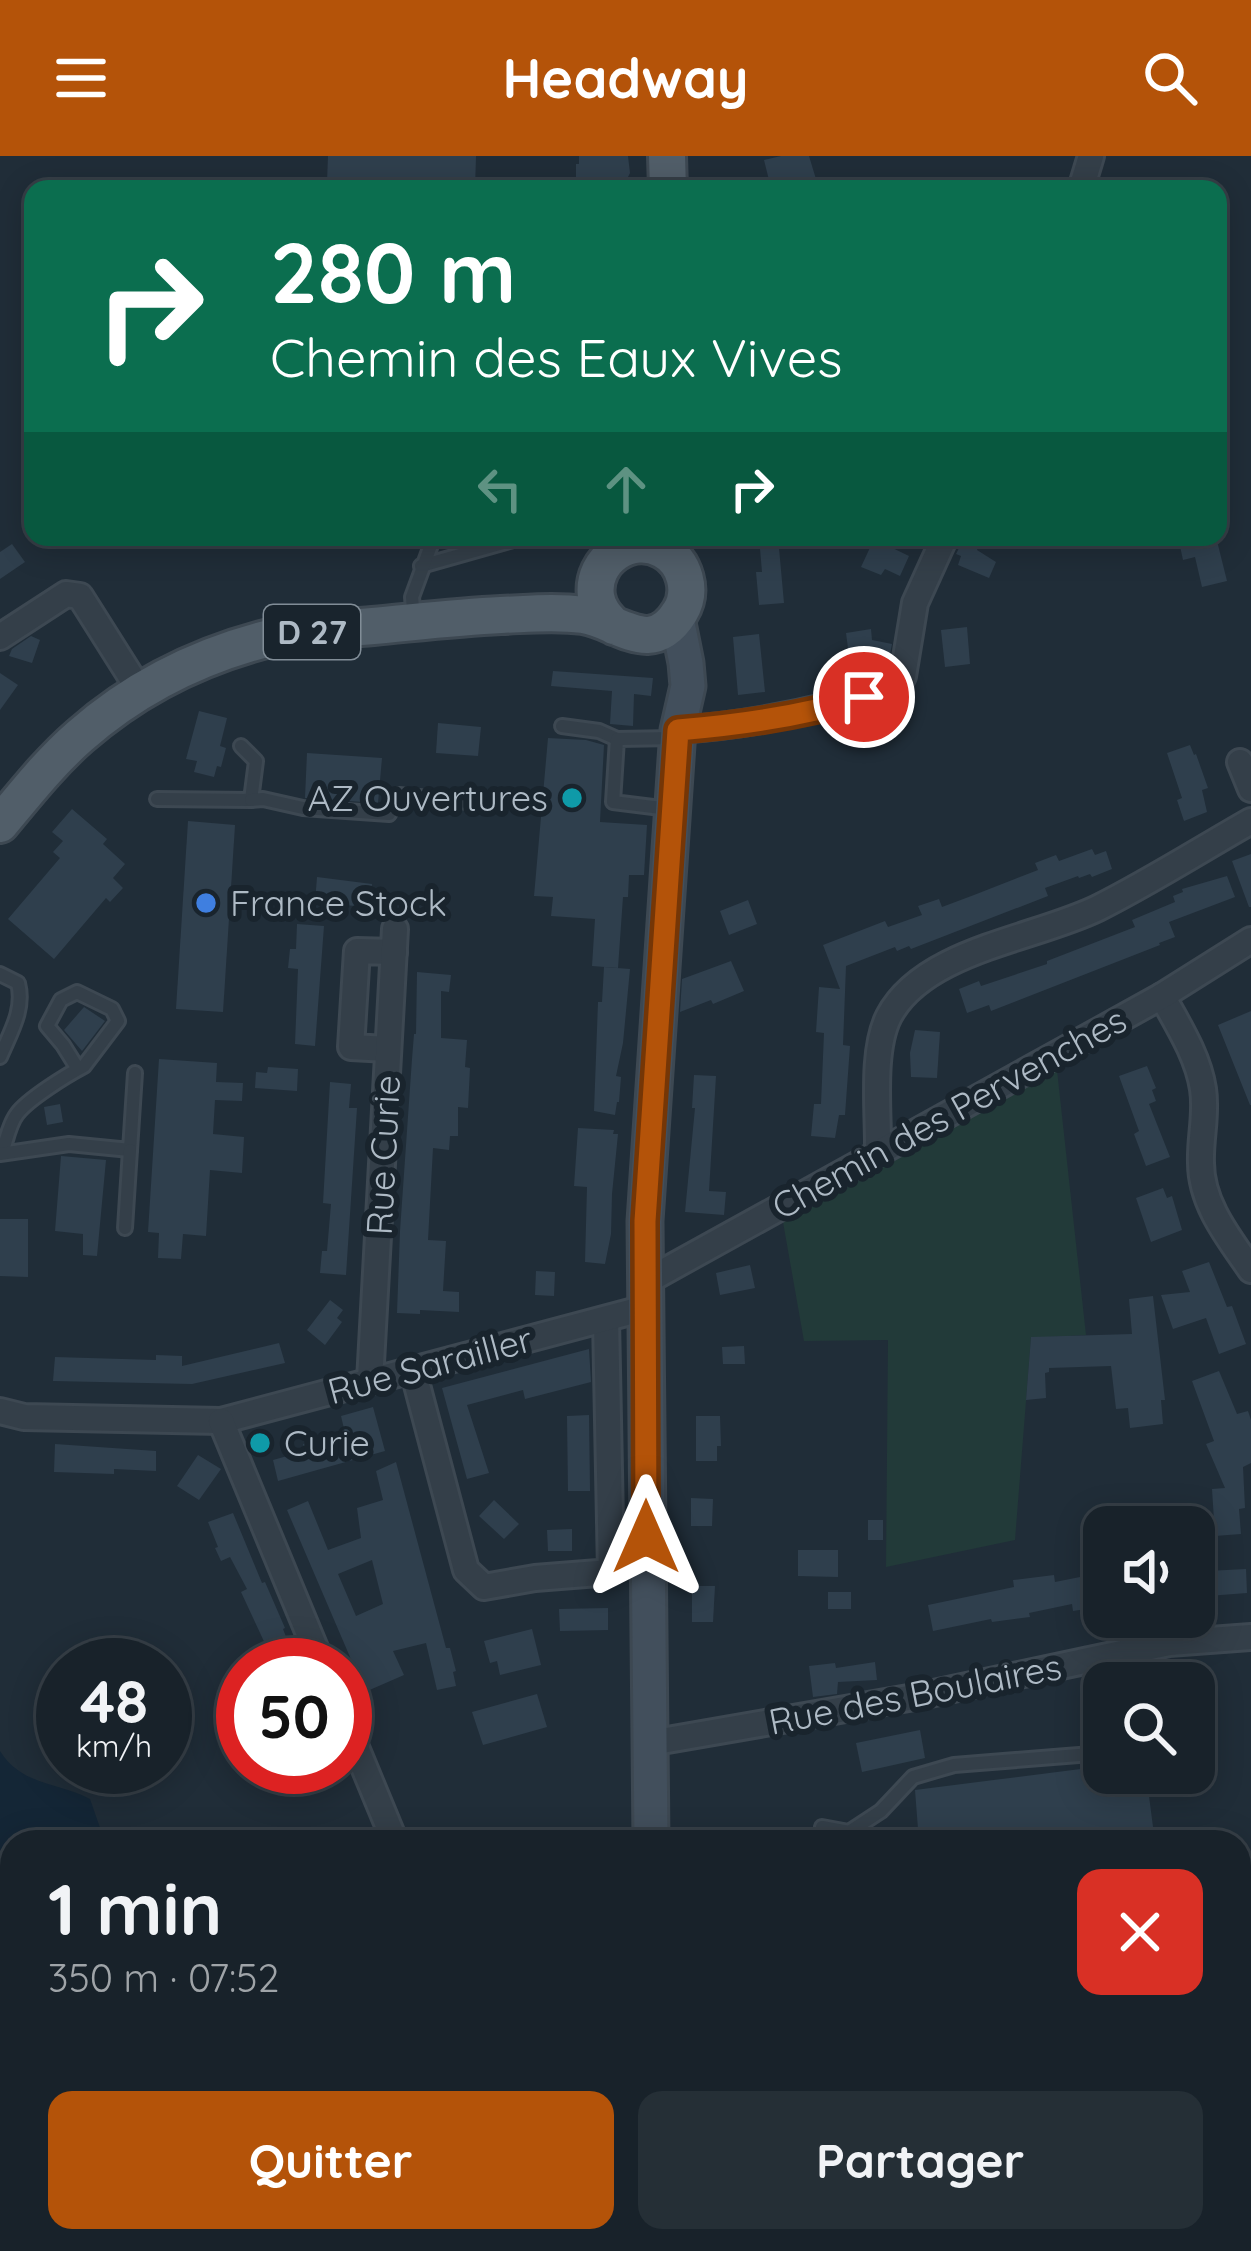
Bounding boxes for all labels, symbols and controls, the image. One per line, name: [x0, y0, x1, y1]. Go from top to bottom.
text: Headway: [502, 44, 749, 112]
icon: menu: [48, 45, 114, 111]
icon: search: [1137, 45, 1203, 111]
text: 280 m: [270, 219, 516, 324]
icon: right: [72, 228, 228, 384]
text: Chemin des Eaux Vives: [270, 323, 843, 391]
icon: left: [467, 456, 533, 522]
icon: ahead: [593, 456, 659, 522]
icon: right: [719, 456, 785, 522]
road number: D 27: [264, 605, 360, 659]
pin: [813, 646, 915, 748]
icon: arrive: [831, 664, 897, 730]
place label: AZ Ouvertures: [308, 775, 548, 820]
marker: AZ Ouvertures: [559, 785, 585, 811]
place label: France Stock: [230, 880, 447, 925]
marker: France Stock: [193, 890, 219, 916]
street label: Chemin des Pervenches: [764, 996, 1134, 1229]
street label: Rue Curie: [356, 1074, 409, 1236]
street label: Rue Sarailler: [323, 1316, 537, 1413]
place label: Curie: [284, 1420, 370, 1465]
marker: Curie: [247, 1430, 273, 1456]
position arrow: [583, 1474, 709, 1600]
map controls: [1083, 1506, 1215, 1794]
button: sound: [1083, 1506, 1215, 1638]
speed limit sign: 50: [216, 1638, 372, 1794]
street label: Rue des Boulaires: [765, 1643, 1065, 1744]
button: search: [1083, 1662, 1215, 1794]
text: 48: [80, 1663, 148, 1738]
text: km/h: [76, 1727, 152, 1765]
text: 1 min: [48, 1863, 222, 1953]
button: close: [1077, 1869, 1203, 1995]
text: 350 m · 07:52: [48, 1953, 279, 2002]
button: Quitter: [48, 2091, 614, 2229]
button: Partager: [638, 2091, 1203, 2229]

